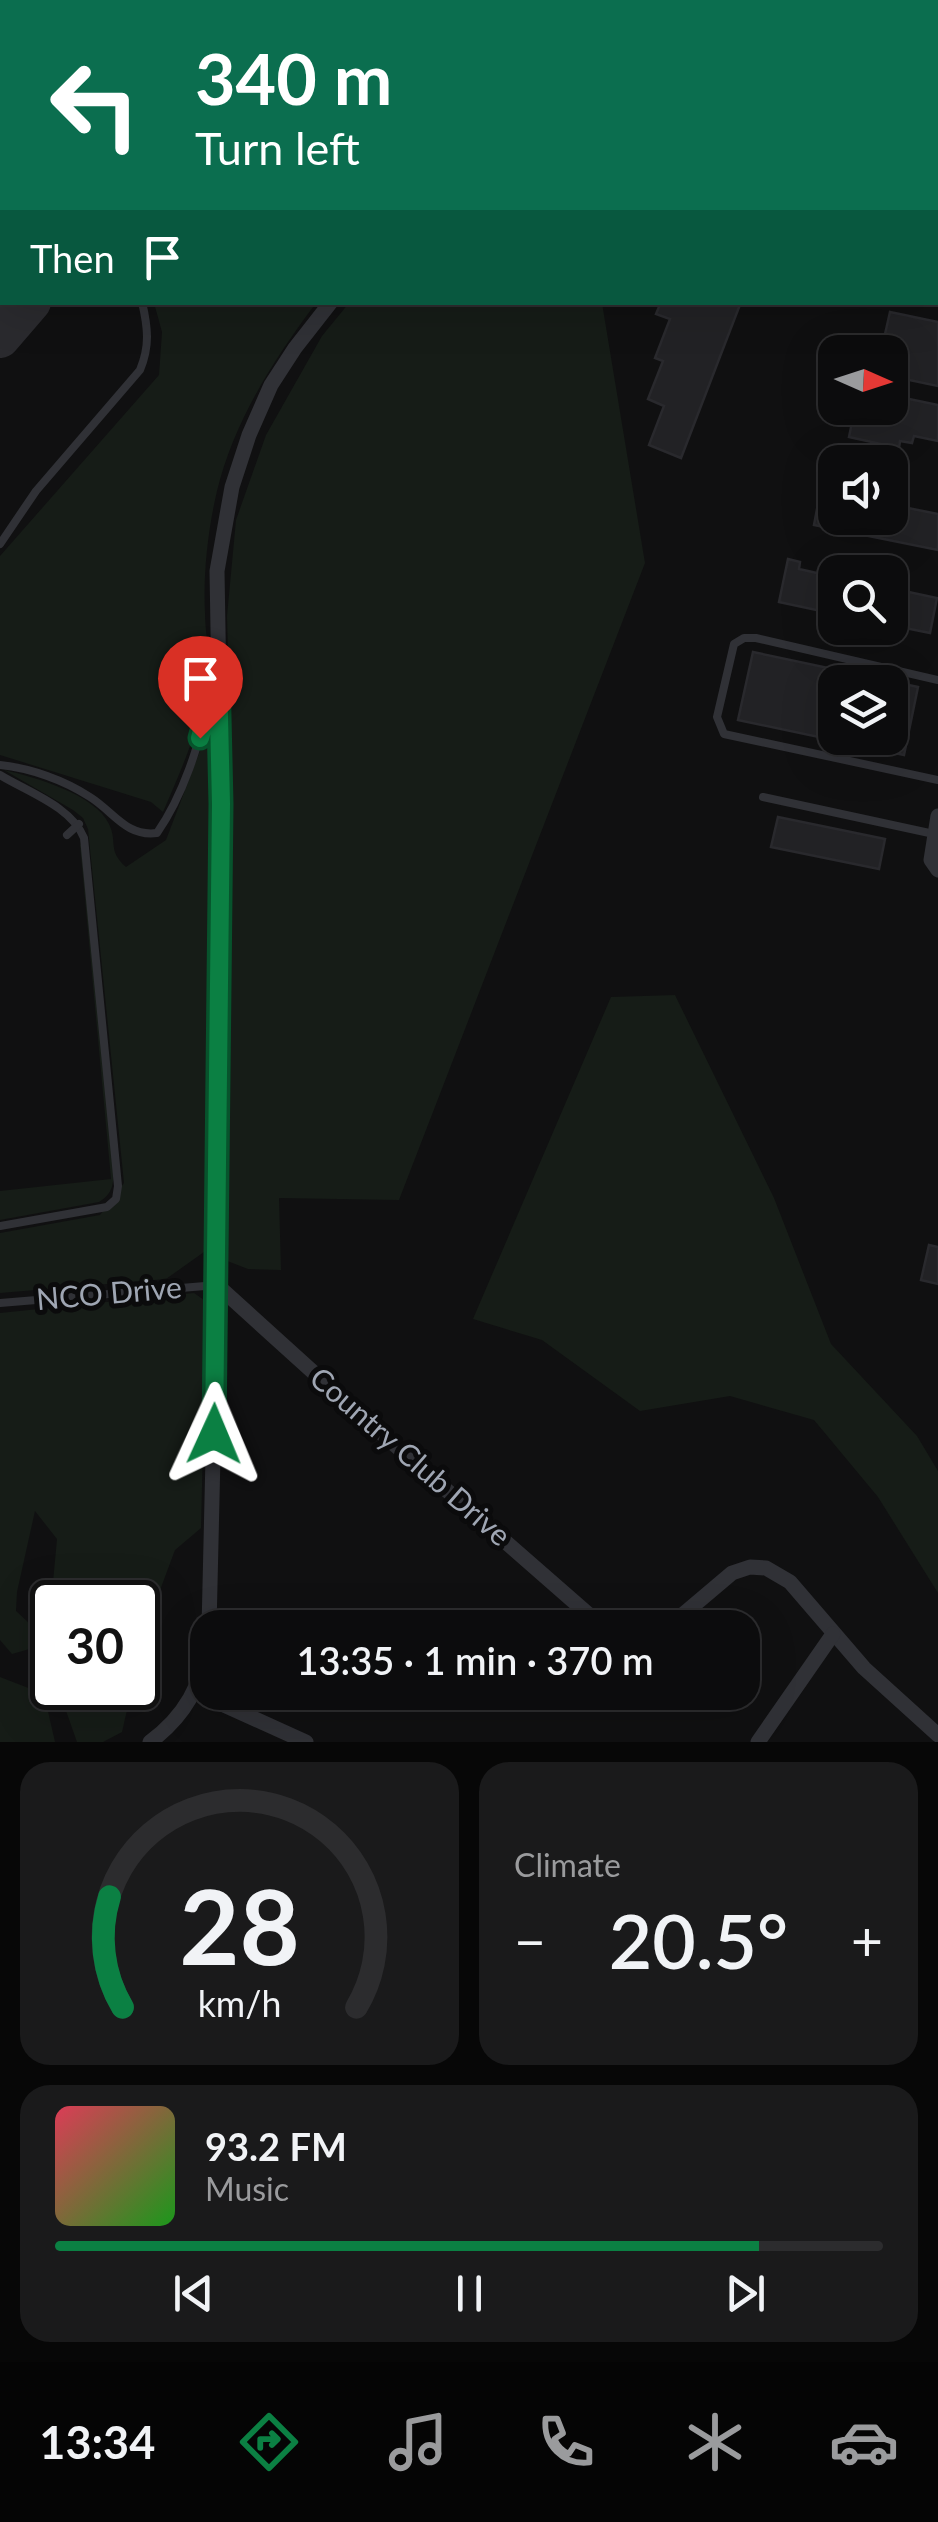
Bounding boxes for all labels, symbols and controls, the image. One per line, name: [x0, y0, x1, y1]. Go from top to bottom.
text: 340 m: [195, 36, 392, 120]
icon: left: [30, 40, 160, 170]
text: Turn left: [195, 121, 360, 175]
icon: arrive: [135, 230, 190, 285]
text: Then: [30, 235, 115, 281]
north arrow: [818, 335, 908, 425]
map controls: [818, 335, 908, 755]
button: sound: [818, 445, 908, 535]
button: search: [818, 555, 908, 645]
pin: [158, 636, 243, 739]
icon: arrive: [173, 651, 228, 706]
button: layers: [818, 665, 908, 755]
street label: NCO Drive: [35, 1268, 183, 1316]
street label: Country Club Drive: [304, 1359, 519, 1552]
position arrow: [162, 1382, 266, 1486]
speed limit sign: 30: [30, 1580, 160, 1710]
text: 13:35 · 1 min · 370 m: [297, 1637, 653, 1683]
text: Climate: [514, 1845, 621, 1884]
text: 28: [179, 1862, 300, 1987]
text: 20.5°: [609, 1895, 788, 1985]
text: −: [514, 1907, 546, 1973]
text: +: [851, 1907, 883, 1973]
text: km/h: [198, 1982, 281, 2025]
text: 93.2 FM: [205, 2123, 347, 2169]
text: Music: [205, 2169, 289, 2208]
icon: previous: [166, 2266, 221, 2321]
icon: pause: [442, 2266, 497, 2321]
icon: next: [718, 2266, 773, 2321]
icon: directions: [234, 2407, 304, 2477]
icon: music: [383, 2407, 453, 2477]
icon: phone: [531, 2407, 601, 2477]
icon: climate: [680, 2407, 750, 2477]
icon: car: [829, 2407, 899, 2477]
text: 13:34: [39, 2415, 155, 2469]

